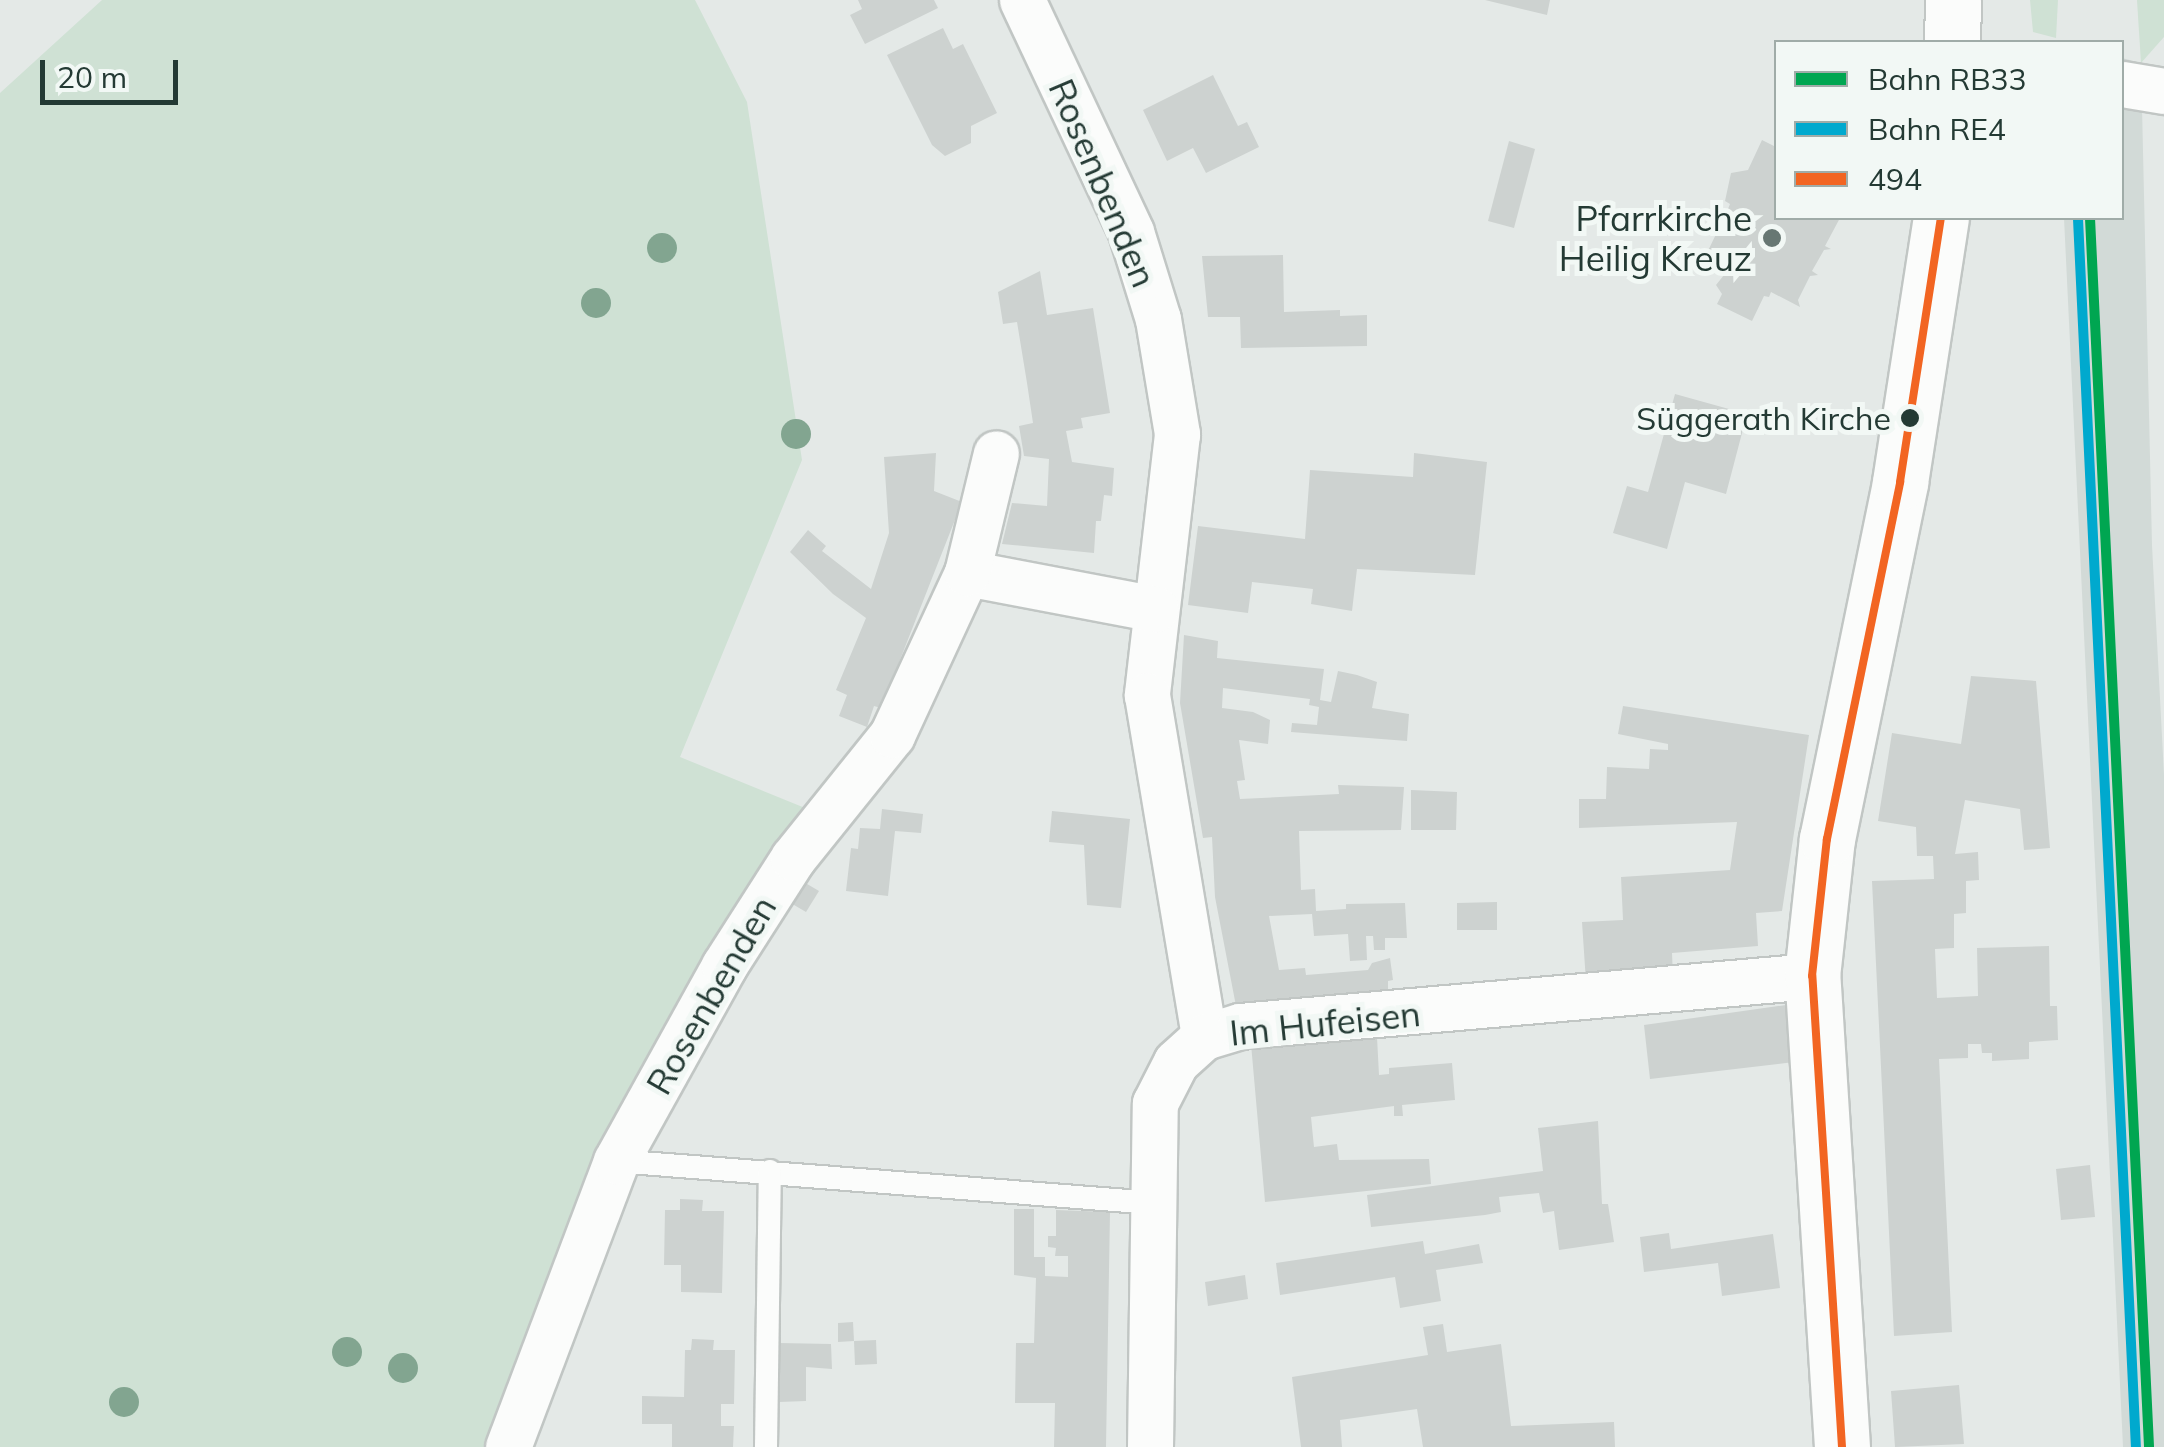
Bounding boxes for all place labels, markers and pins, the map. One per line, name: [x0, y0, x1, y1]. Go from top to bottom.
place label: Pfarrkirche Heilig Kreuz: [1559, 197, 1752, 279]
marker: Pfarrkirche Heilig Kreuz: [1761, 227, 1783, 249]
place label: Süggerath Kirche: [1636, 399, 1891, 437]
marker: Süggerath Kirche: [1900, 408, 1920, 428]

